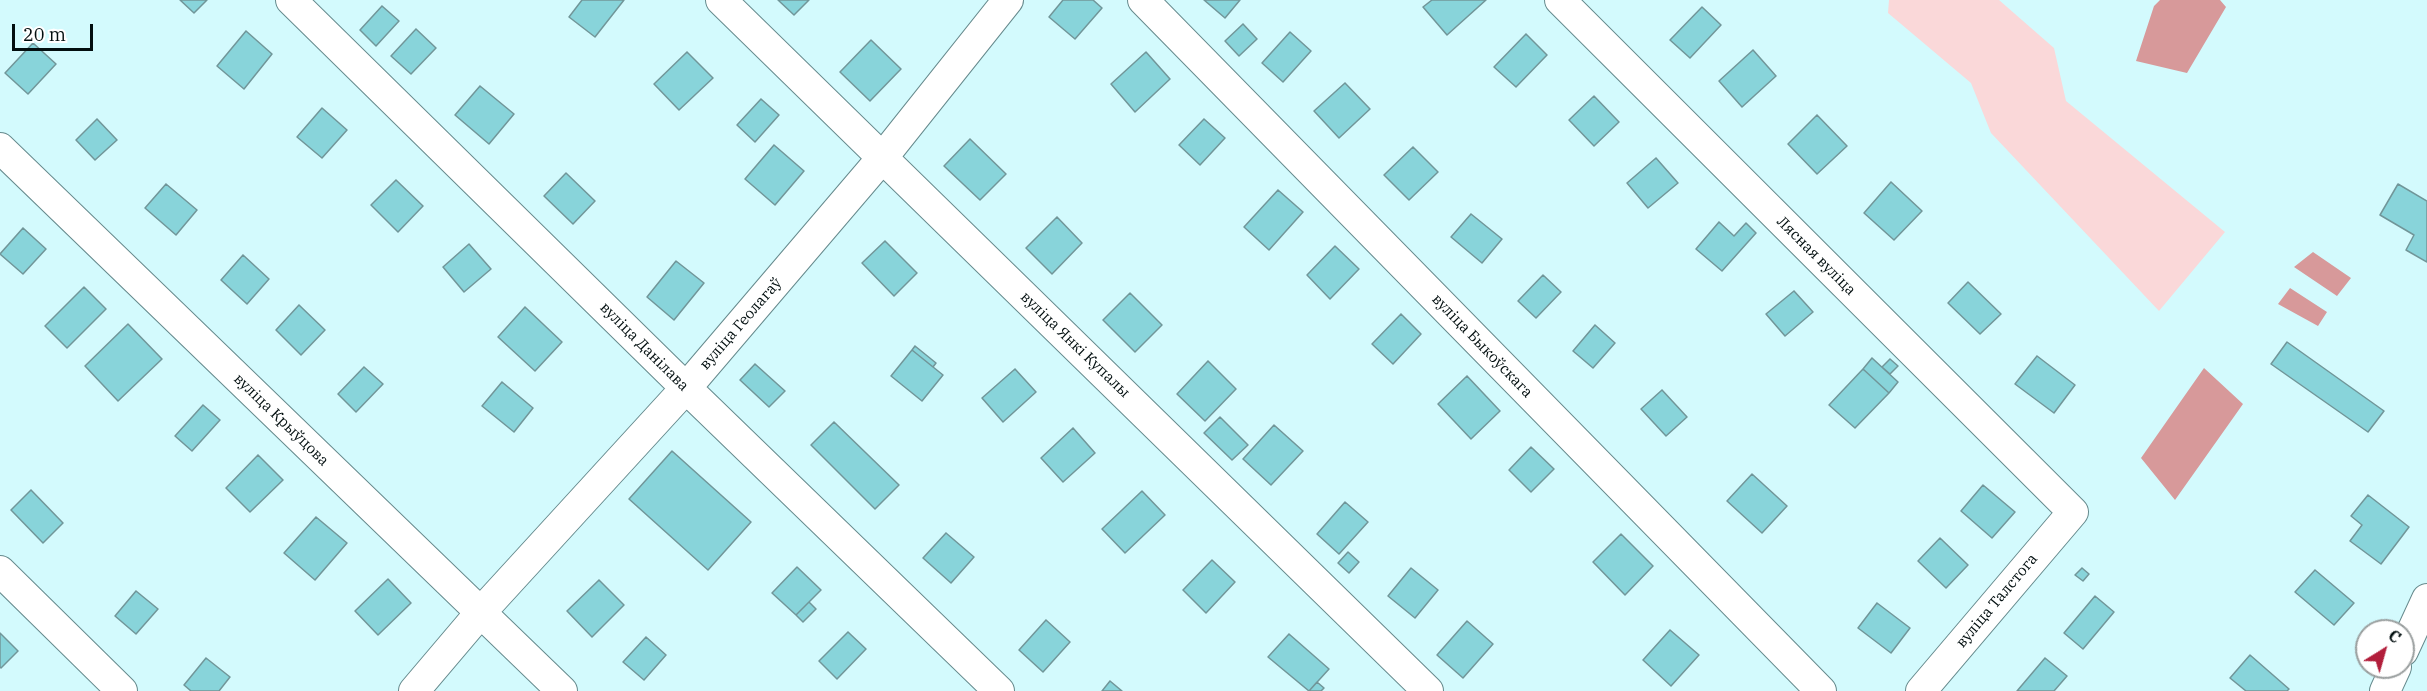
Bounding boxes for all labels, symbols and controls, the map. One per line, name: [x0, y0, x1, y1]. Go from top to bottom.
scale bar: [15, 12, 96, 50]
text: 20 m: [23, 23, 66, 46]
street label: Лясная вуліца: [1773, 213, 1859, 299]
street label: вуліца Геолагаў: [696, 274, 786, 374]
street label: вуліца Янкі Купалы: [1017, 288, 1133, 402]
street label: вуліца Быкоўскага: [1428, 290, 1536, 402]
street label: вуліца Данілава: [596, 299, 692, 395]
street label: вуліца Крыўцова: [230, 370, 332, 470]
street label: вуліца Талстога: [1952, 550, 2042, 652]
north arrow: [2355, 619, 2415, 679]
text: С: [2384, 625, 2405, 647]

